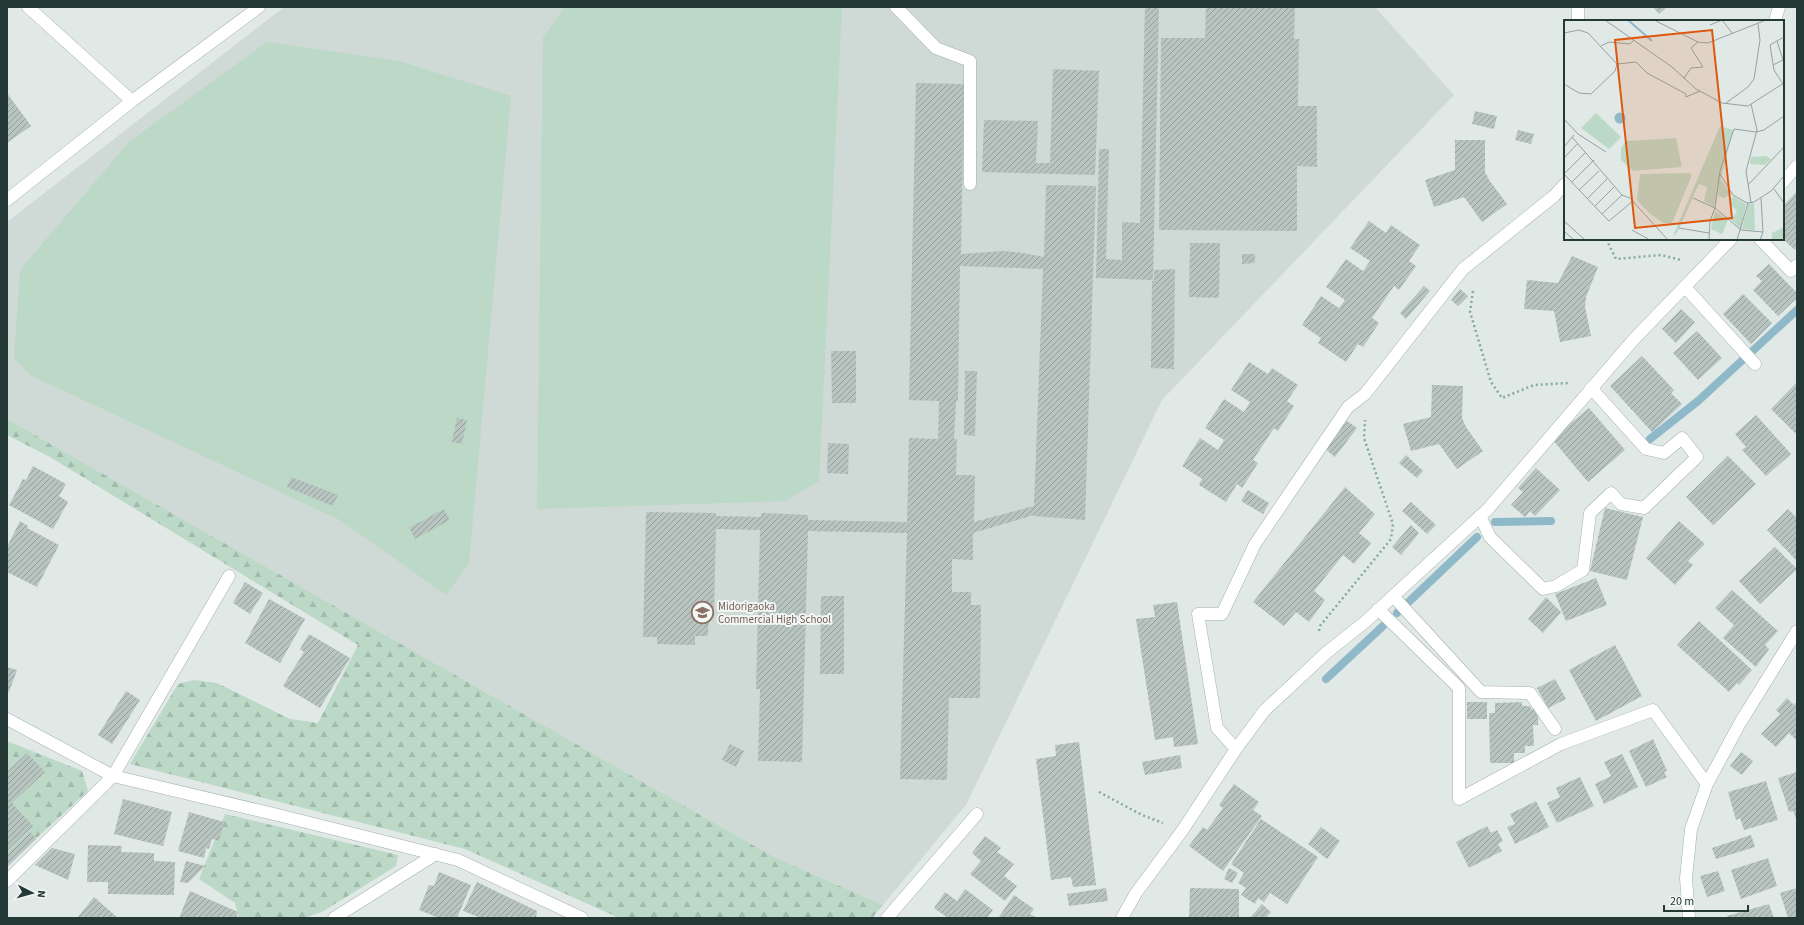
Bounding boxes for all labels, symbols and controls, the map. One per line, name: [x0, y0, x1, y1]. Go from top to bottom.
inset map: [1564, 20, 1784, 240]
school or university icon: Midorigaoka Commercial High School: [689, 599, 715, 625]
place label: Midorigaoka Commercial High School: [718, 599, 831, 627]
north arrow: [12, 873, 52, 913]
scale bar: [1664, 887, 1748, 913]
text: N: [34, 890, 49, 898]
text: 20 m: [1670, 893, 1694, 910]

